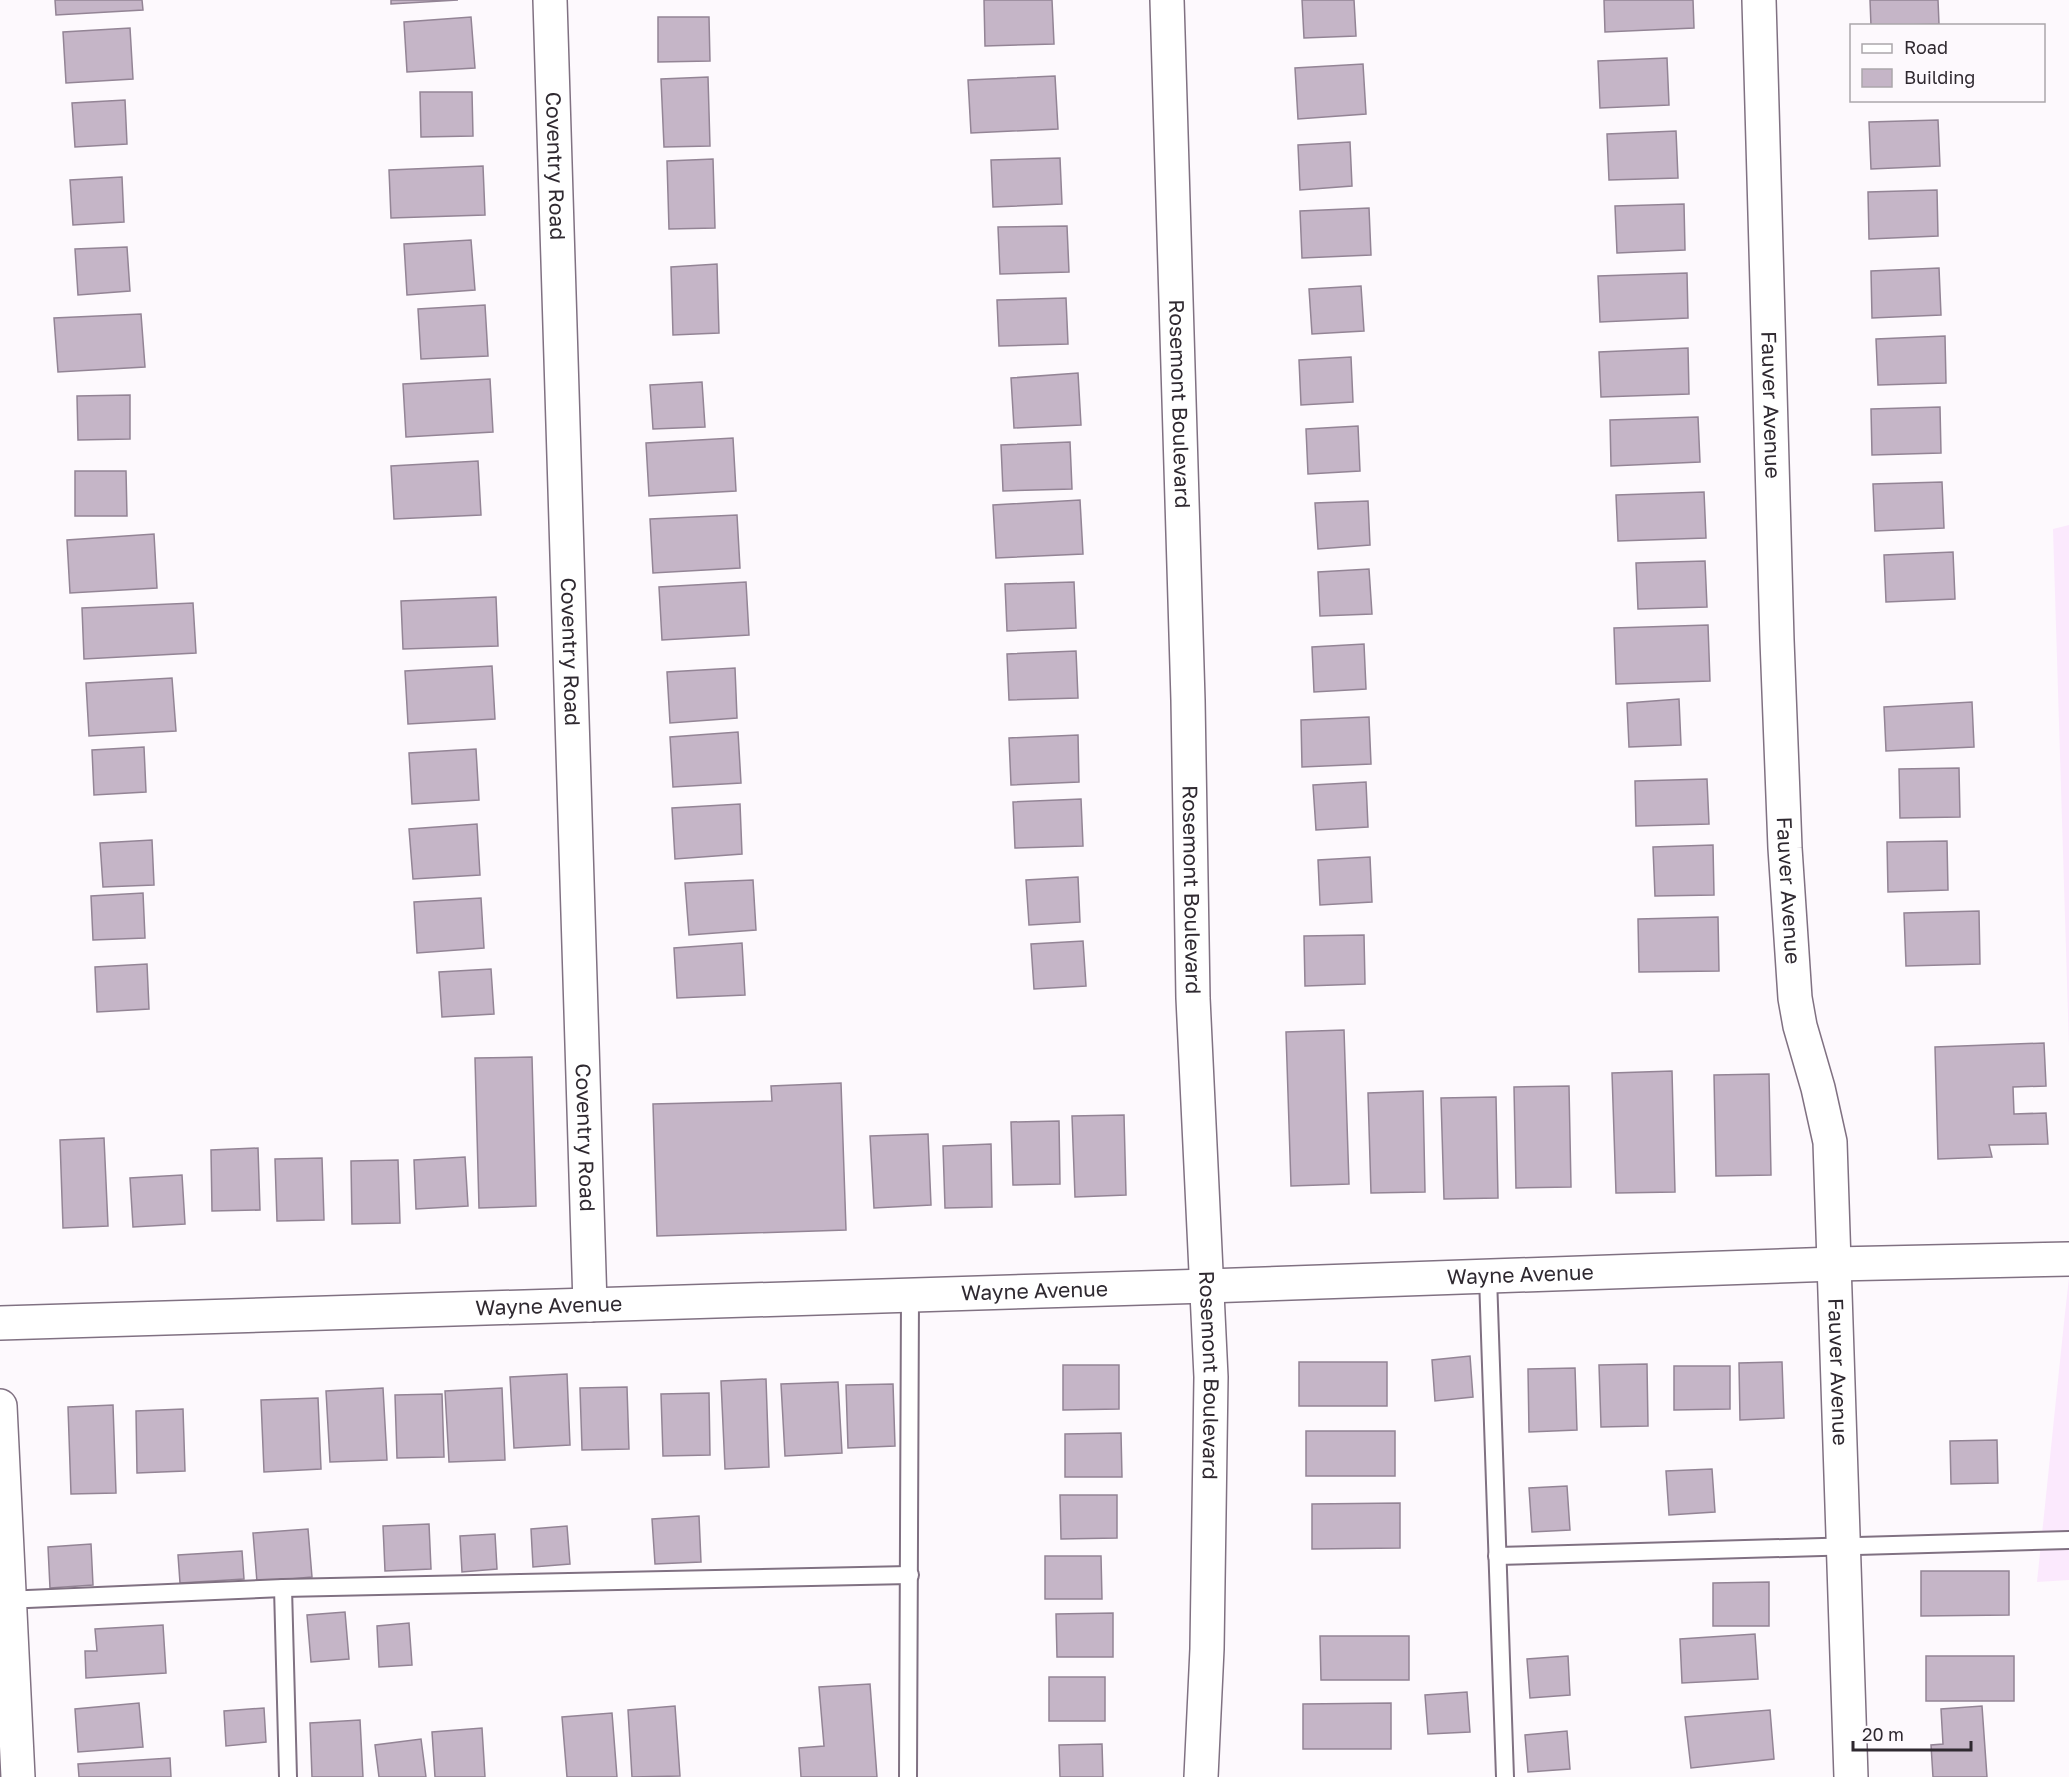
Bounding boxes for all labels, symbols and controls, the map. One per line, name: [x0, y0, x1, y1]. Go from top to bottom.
legend: [1850, 24, 2045, 102]
text: Road: [1904, 36, 1948, 58]
text: Building: [1904, 66, 1975, 88]
street label: Coventry Road: [541, 91, 571, 240]
street label: Rosemont Boulevard: [1164, 299, 1196, 509]
street label: Fauver Avenue: [1756, 331, 1786, 479]
street label: Coventry Road: [556, 577, 586, 726]
street label: Rosemont Boulevard: [1177, 785, 1207, 994]
street label: Fauver Avenue: [1772, 816, 1807, 965]
street label: Coventry Road: [571, 1063, 601, 1212]
street label: Wayne Avenue: [1446, 1258, 1594, 1290]
street label: Rosemont Boulevard: [1194, 1270, 1225, 1480]
street label: Wayne Avenue: [961, 1275, 1108, 1306]
street label: Wayne Avenue: [475, 1290, 623, 1320]
street label: Fauver Avenue: [1823, 1297, 1854, 1446]
scale bar: [1853, 1714, 1972, 1752]
text: 20 m: [1862, 1723, 1904, 1745]

